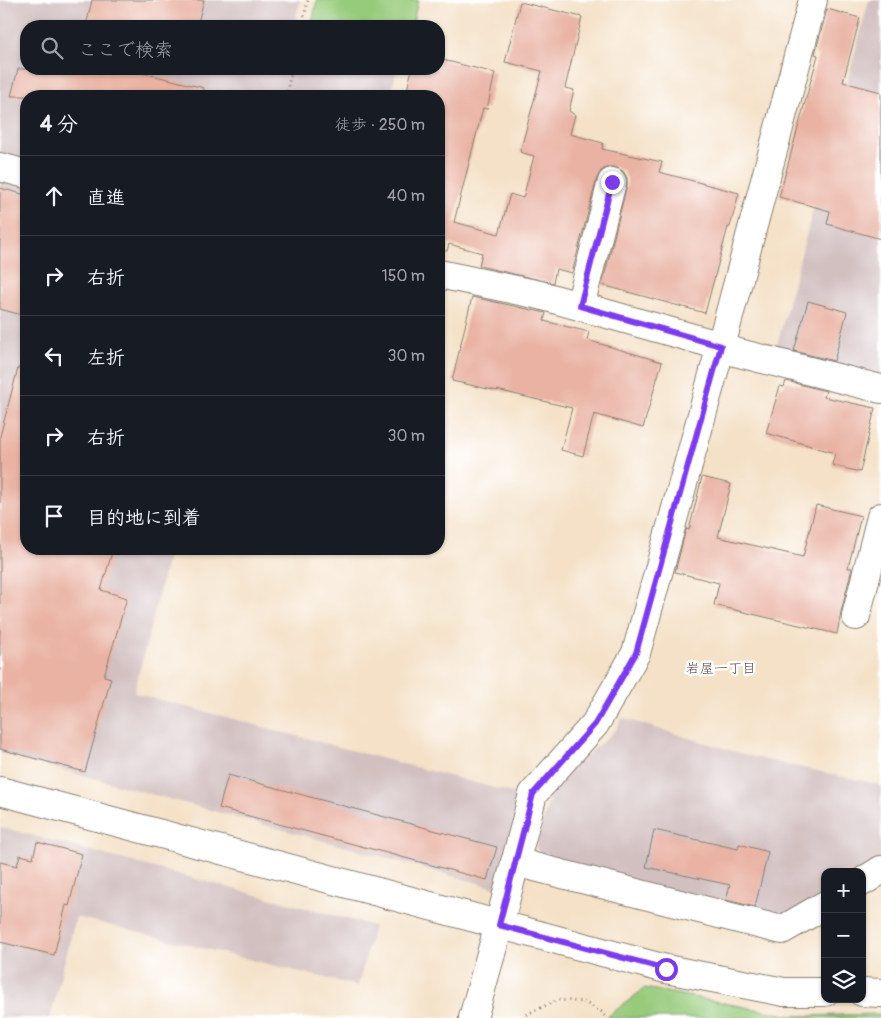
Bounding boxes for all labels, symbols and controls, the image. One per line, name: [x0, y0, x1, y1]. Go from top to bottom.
search box: [20, 20, 445, 75]
icon: search: [38, 34, 66, 62]
text: ここで検索: [78, 38, 173, 62]
text: 4 分: [40, 111, 78, 138]
text: 徒歩 · 250 m: [335, 115, 425, 135]
route end: [601, 171, 624, 194]
icon: ahead: [40, 182, 68, 210]
text: 直進: [87, 186, 125, 210]
text: 40 m: [387, 186, 425, 206]
icon: right: [40, 262, 68, 290]
text: 右折: [87, 266, 125, 290]
text: 150 m: [381, 266, 425, 286]
icon: left: [40, 342, 68, 370]
text: 左折: [87, 346, 125, 370]
text: 30 m: [387, 346, 425, 366]
icon: right: [40, 422, 68, 450]
text: 右折: [87, 426, 125, 450]
text: 30 m: [387, 426, 425, 446]
icon: arrive: [40, 502, 68, 530]
text: 目的地に到着: [87, 506, 201, 530]
district label: 岩屋一丁目: [686, 660, 756, 677]
map controls: [821, 868, 866, 1003]
button: +: [821, 868, 866, 913]
button: −: [821, 913, 866, 958]
route start: [655, 958, 678, 981]
button: layers: [821, 958, 866, 1003]

